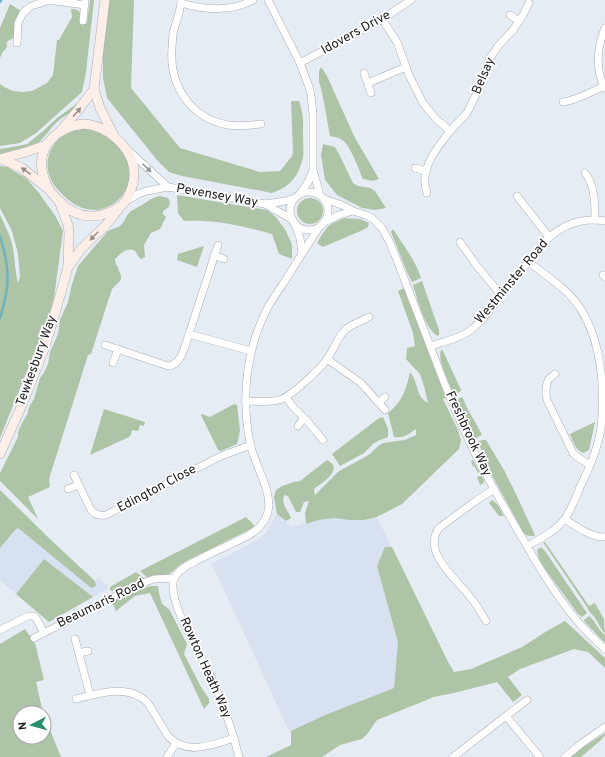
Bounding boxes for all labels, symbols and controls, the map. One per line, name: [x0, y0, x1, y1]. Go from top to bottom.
street label: Idovers Drive: [319, 7, 393, 59]
street label: Belsay: [469, 55, 499, 97]
one-way arrow: [72, 107, 81, 117]
one-way arrow: [142, 163, 151, 172]
one-way arrow: [21, 167, 32, 175]
street label: Pevensey Way: [175, 181, 259, 211]
one-way arrow: [89, 231, 99, 241]
street label: Westminster Road: [472, 236, 552, 328]
street label: Tewkesbury Way: [13, 313, 61, 409]
street label: Freshbrook Way: [441, 389, 495, 479]
street label: Edington Close: [115, 462, 199, 516]
street label: Beaumaris Road: [55, 576, 147, 632]
street label: Rowton Heath Way: [176, 615, 235, 721]
north arrow: [12, 705, 52, 745]
text: N: [16, 721, 30, 731]

